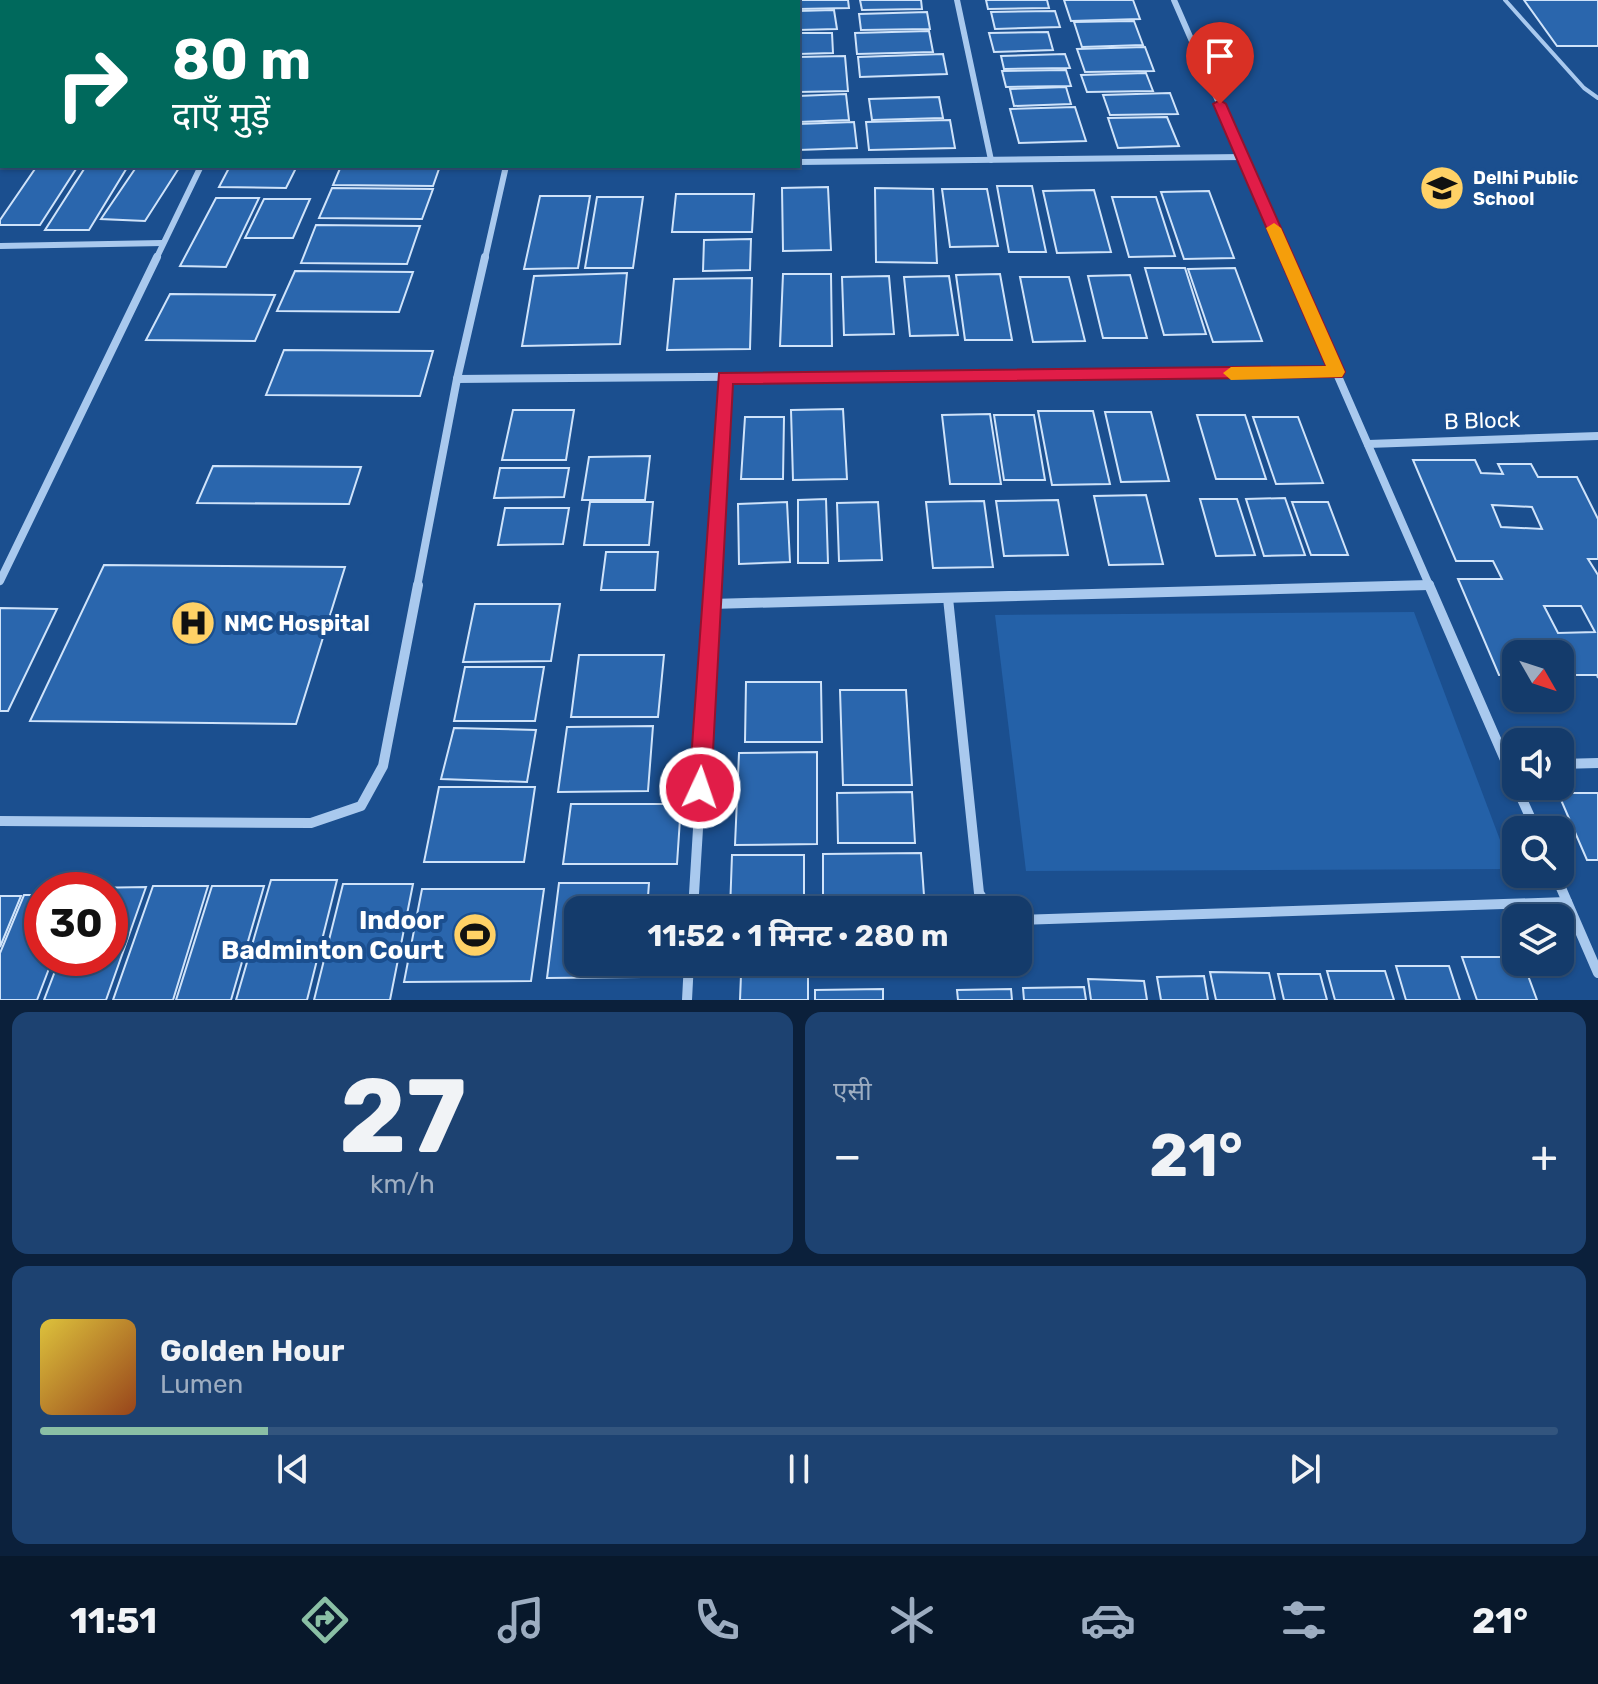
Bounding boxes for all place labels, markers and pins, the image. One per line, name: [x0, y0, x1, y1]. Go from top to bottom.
pin: [1186, 22, 1254, 104]
school or university icon: Delhi Public School: [1418, 164, 1466, 212]
place label: Delhi Public School: [1473, 167, 1579, 210]
hospital icon: NMC Hospital: [169, 599, 217, 647]
place label: NMC Hospital: [224, 610, 370, 637]
place label: Indoor Badminton Court: [221, 905, 444, 966]
sports icon: Indoor Badminton Court: [451, 911, 499, 959]

